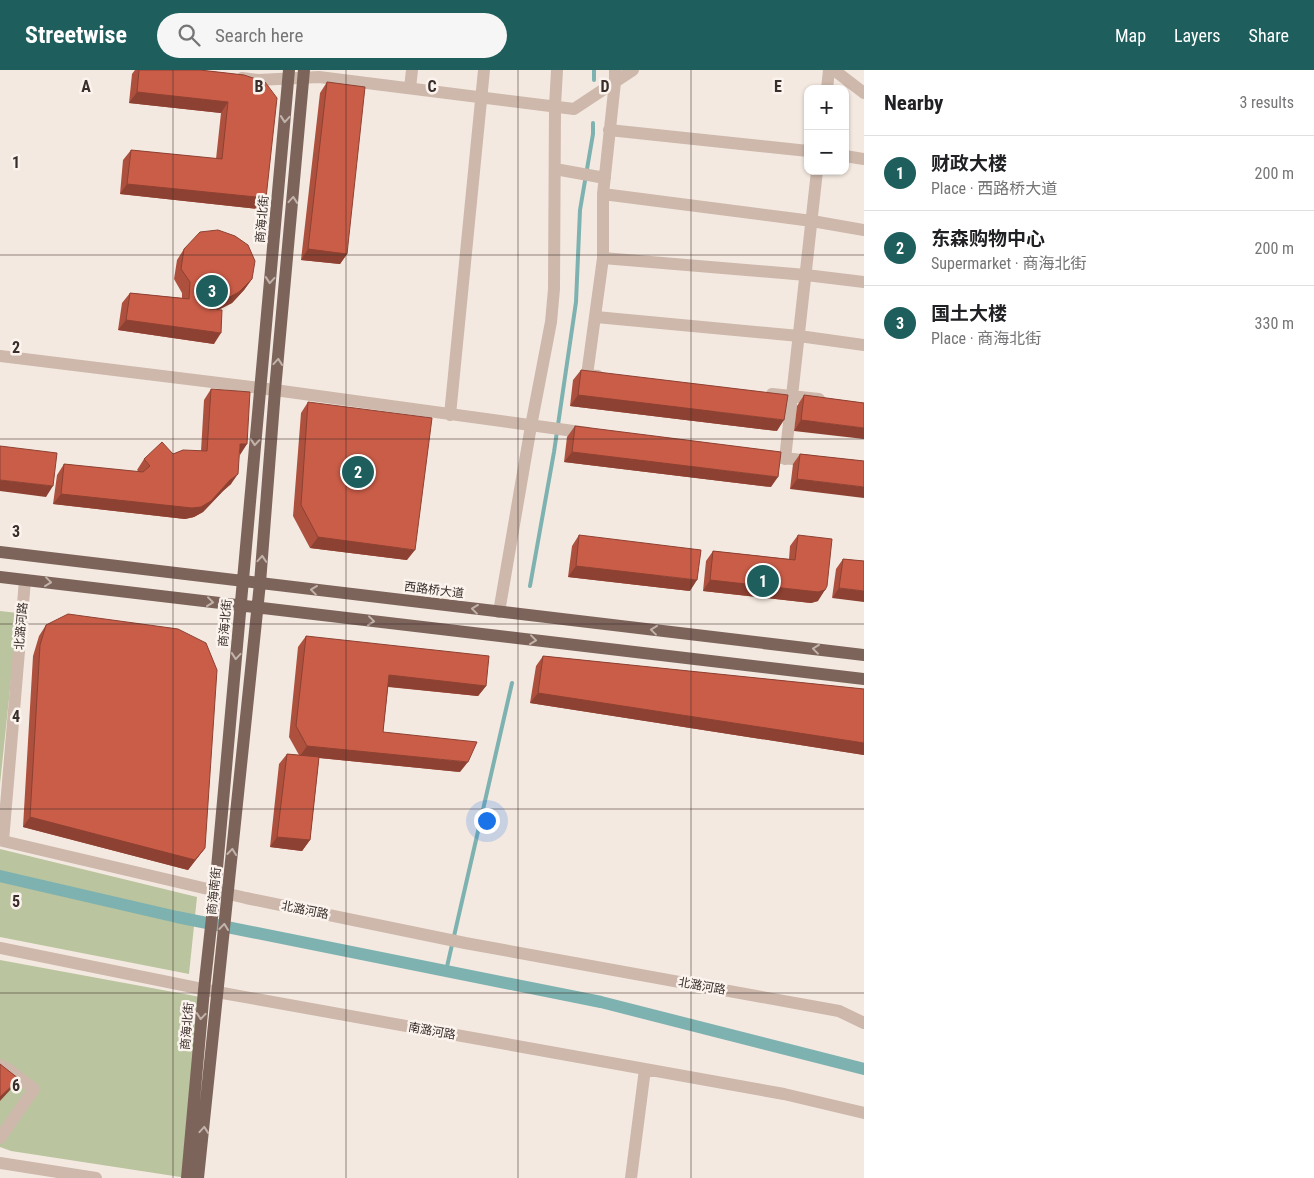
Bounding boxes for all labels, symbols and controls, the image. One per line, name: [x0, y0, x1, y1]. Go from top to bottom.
search box: [157, 13, 507, 58]
text: Streetwise: [25, 21, 127, 49]
icon: search: [175, 21, 203, 49]
text: Search here: [215, 24, 303, 47]
text: Map: [1115, 25, 1146, 46]
text: Layers: [1174, 25, 1221, 46]
text: Share: [1249, 25, 1289, 46]
text: A: [81, 77, 91, 96]
text: B: [255, 77, 264, 96]
text: C: [427, 77, 437, 96]
text: D: [600, 77, 610, 96]
text: E: [774, 77, 782, 96]
map controls: [804, 85, 849, 175]
button: +: [804, 85, 849, 130]
text: Nearby: [884, 91, 943, 115]
text: 3 results: [1239, 93, 1294, 112]
one-way arrow: [279, 115, 290, 123]
button: −: [804, 130, 849, 175]
text: 财政大楼: [931, 152, 1007, 175]
text: 1: [12, 153, 20, 172]
text: 1: [896, 164, 904, 183]
text: 200 m: [1255, 164, 1294, 183]
text: Place · 西路桥大道: [931, 179, 1057, 198]
street label: 商海北街: [253, 194, 271, 244]
one-way arrow: [287, 196, 298, 204]
text: 东森购物中心: [931, 227, 1045, 250]
text: 2: [896, 239, 904, 258]
text: 200 m: [1255, 239, 1294, 258]
text: Supermarket · 商海北街: [931, 254, 1086, 273]
pin: 3: [196, 272, 228, 310]
one-way arrow: [265, 277, 276, 285]
text: 国土大楼: [931, 302, 1007, 325]
text: 3: [896, 314, 904, 333]
text: 330 m: [1255, 314, 1294, 333]
text: Place · 商海北街: [931, 329, 1041, 348]
text: 2: [12, 338, 20, 357]
one-way arrow: [272, 358, 283, 366]
one-way arrow: [250, 439, 261, 447]
pin: 2: [342, 453, 374, 491]
text: 3: [12, 522, 20, 541]
one-way arrow: [256, 554, 267, 562]
pin: 1: [747, 562, 779, 600]
one-way arrow: [45, 576, 53, 587]
street label: 西路桥大道: [403, 579, 465, 601]
one-way arrow: [310, 585, 318, 596]
one-way arrow: [205, 596, 214, 606]
street label: 商海北街: [216, 598, 234, 648]
street label: 北潞河路: [12, 601, 30, 651]
one-way arrow: [471, 604, 479, 615]
one-way arrow: [367, 615, 375, 626]
one-way arrow: [650, 625, 658, 636]
one-way arrow: [529, 634, 537, 645]
one-way arrow: [811, 644, 819, 655]
one-way arrow: [231, 653, 242, 661]
text: 4: [12, 707, 20, 726]
your location: [474, 808, 500, 834]
one-way arrow: [226, 848, 237, 856]
street label: 商海南街: [205, 866, 223, 916]
text: 5: [12, 892, 20, 911]
street label: 北潞河路: [280, 899, 330, 921]
one-way arrow: [218, 922, 229, 930]
street label: 北潞河路: [677, 975, 727, 997]
street label: 商海北街: [178, 1001, 196, 1051]
one-way arrow: [196, 1012, 207, 1020]
street label: 南潞河路: [407, 1020, 457, 1042]
text: 6: [12, 1076, 20, 1095]
one-way arrow: [198, 1125, 209, 1133]

